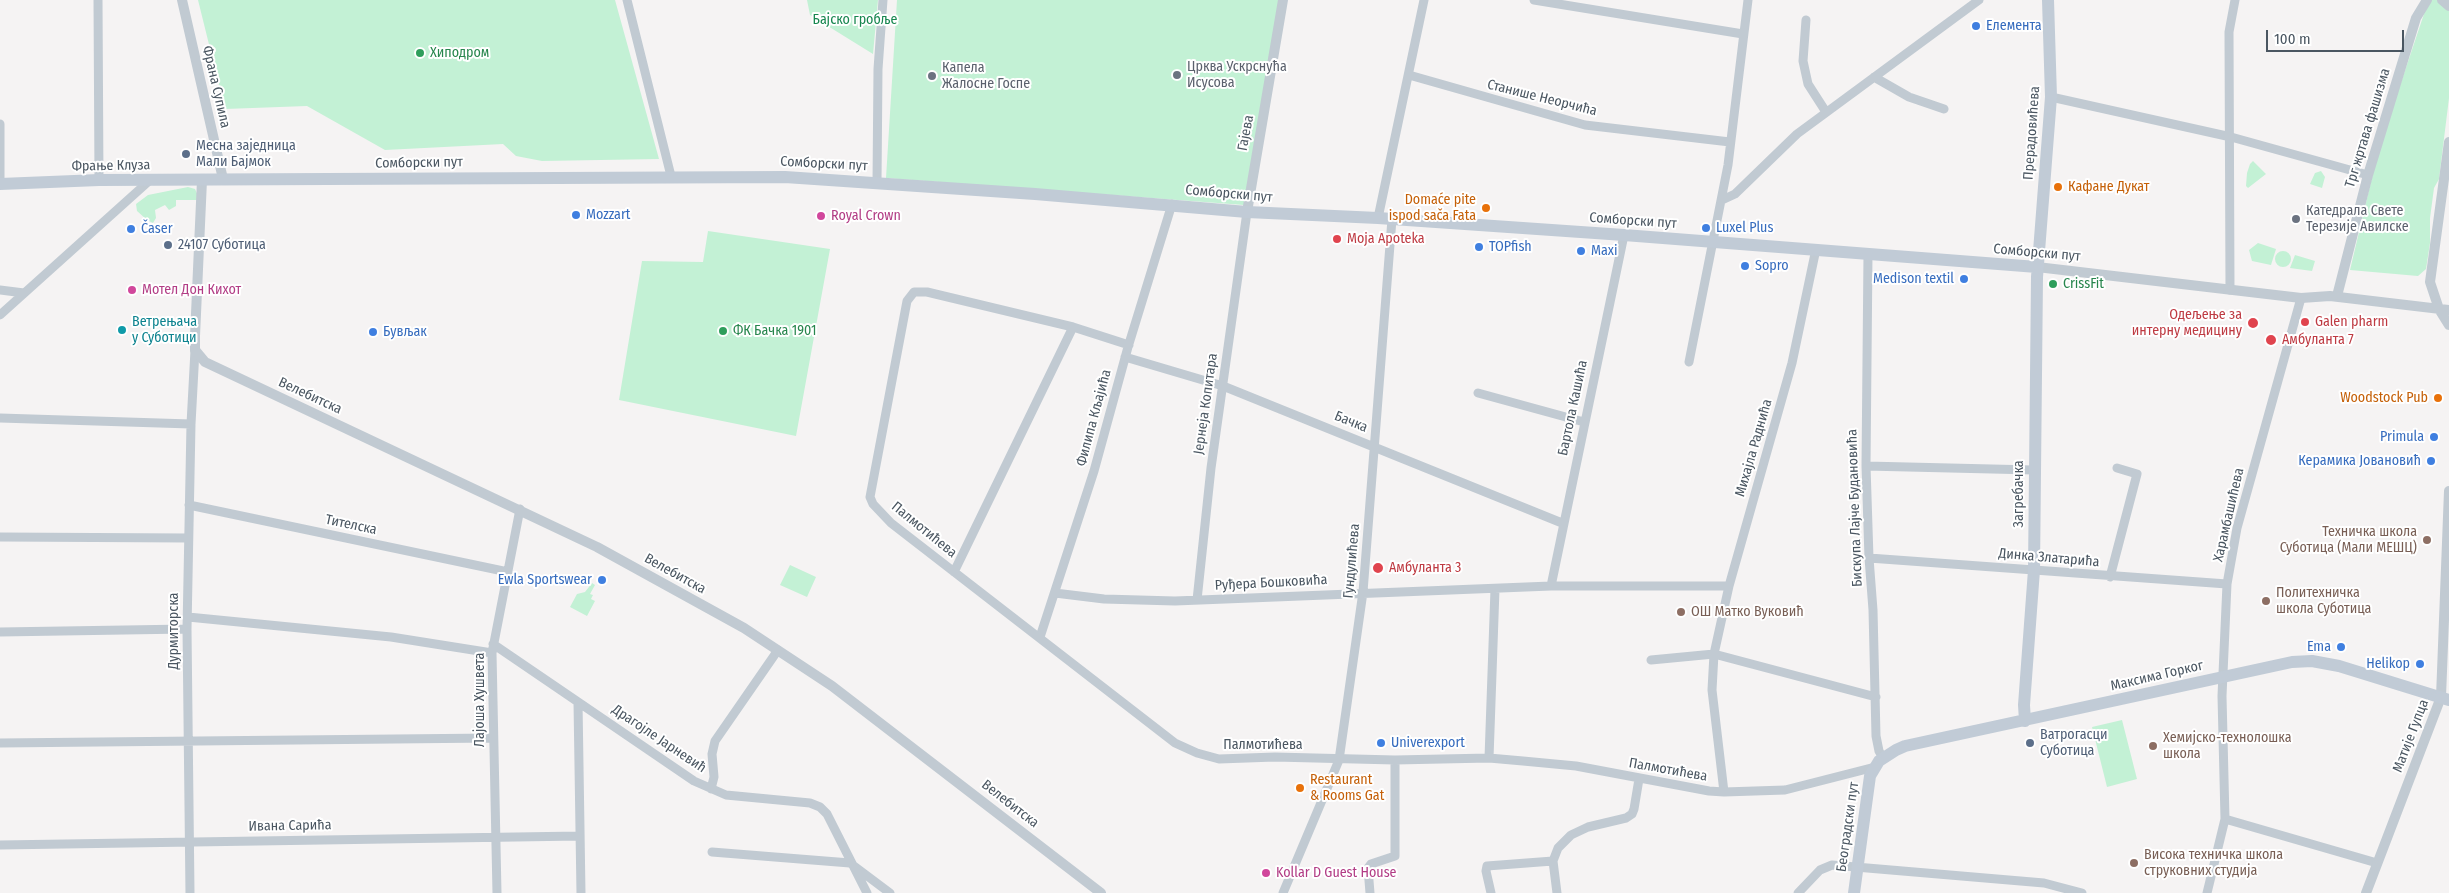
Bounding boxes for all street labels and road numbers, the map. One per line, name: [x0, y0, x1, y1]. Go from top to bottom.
street label: Франа Супила: [198, 44, 234, 130]
street label: Трг жртава фашизма: [2342, 66, 2394, 190]
street label: Станише Неорчића: [1485, 76, 1599, 120]
street label: Прерадовићева: [2020, 85, 2044, 181]
street label: Гајева: [1234, 114, 1258, 152]
street label: Сомборски пут: [780, 153, 868, 175]
street label: Сомборски пут: [375, 154, 463, 172]
street label: Фрање Клуза: [72, 157, 150, 175]
street label: Сомборски пут: [1185, 182, 1273, 206]
street label: Сомборски пут: [1589, 210, 1677, 232]
street label: Сомборски пут: [1993, 241, 2081, 265]
street label: Јернеја Копитара: [1191, 352, 1221, 456]
street label: Бартола Кашића: [1555, 359, 1591, 457]
street label: Филипа Кљајића: [1073, 368, 1115, 468]
street label: Велебитска: [276, 374, 344, 418]
street label: Михајла Раднића: [1732, 397, 1776, 499]
street label: Бачка: [1332, 408, 1370, 436]
street label: Бискупа Лајче Будановића: [1844, 429, 1866, 587]
street label: Загребачка: [2011, 460, 2027, 528]
street label: Харамбашићева: [2210, 466, 2248, 564]
street label: Палмотићева: [888, 498, 960, 562]
street label: Тителска: [324, 511, 378, 539]
street label: Гундулићева: [1340, 523, 1364, 599]
street label: Динка Златарића: [1998, 545, 2100, 571]
street label: Велебитска: [641, 550, 709, 598]
street label: Руђера Бошковића: [1214, 572, 1328, 594]
street label: Дурмиторска: [166, 593, 182, 669]
street label: Лајоша Хушвета: [472, 653, 488, 747]
street label: Максима Горког: [2109, 657, 2205, 695]
street label: Матије Гупца: [2389, 697, 2433, 775]
street label: Драгојле Јарневић: [609, 701, 709, 777]
street label: Палмотићева: [1223, 737, 1303, 753]
street label: Палмотићева: [1627, 755, 1709, 785]
street label: Велебитска: [978, 776, 1042, 832]
street label: Београдски пут: [1833, 781, 1863, 873]
street label: Ивана Сарића: [248, 817, 332, 835]

